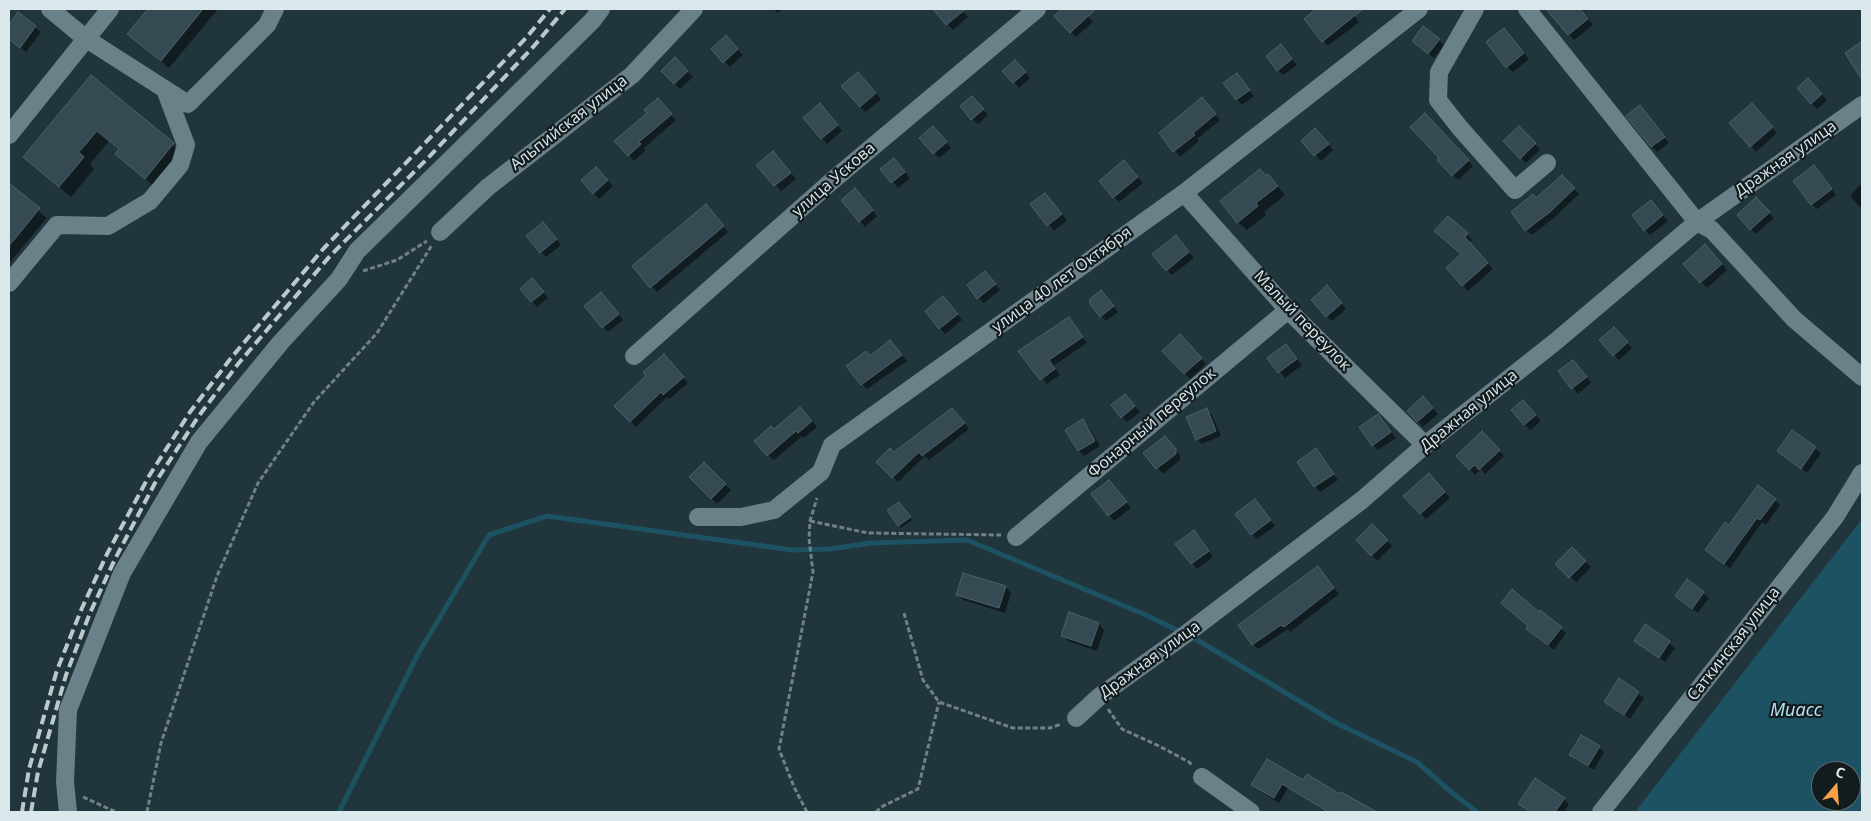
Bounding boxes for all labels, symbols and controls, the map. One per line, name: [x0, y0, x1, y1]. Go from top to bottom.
street label: Альпийская улица: [507, 71, 631, 175]
street label: Дражная улица: [1731, 117, 1841, 201]
street label: улица Ускова: [788, 139, 880, 221]
street label: улица 40 лет Октября: [988, 223, 1136, 337]
street label: Малый переулок: [1249, 267, 1355, 375]
street label: Фонарный переулок: [1084, 364, 1220, 482]
street label: Дражная улица: [1416, 366, 1522, 456]
street label: Саткинская улица: [1684, 583, 1784, 705]
street label: Дражная улица: [1096, 617, 1204, 703]
water label: Миасс: [1770, 700, 1822, 722]
north arrow: [1811, 761, 1861, 811]
text: С: [1833, 762, 1848, 783]

